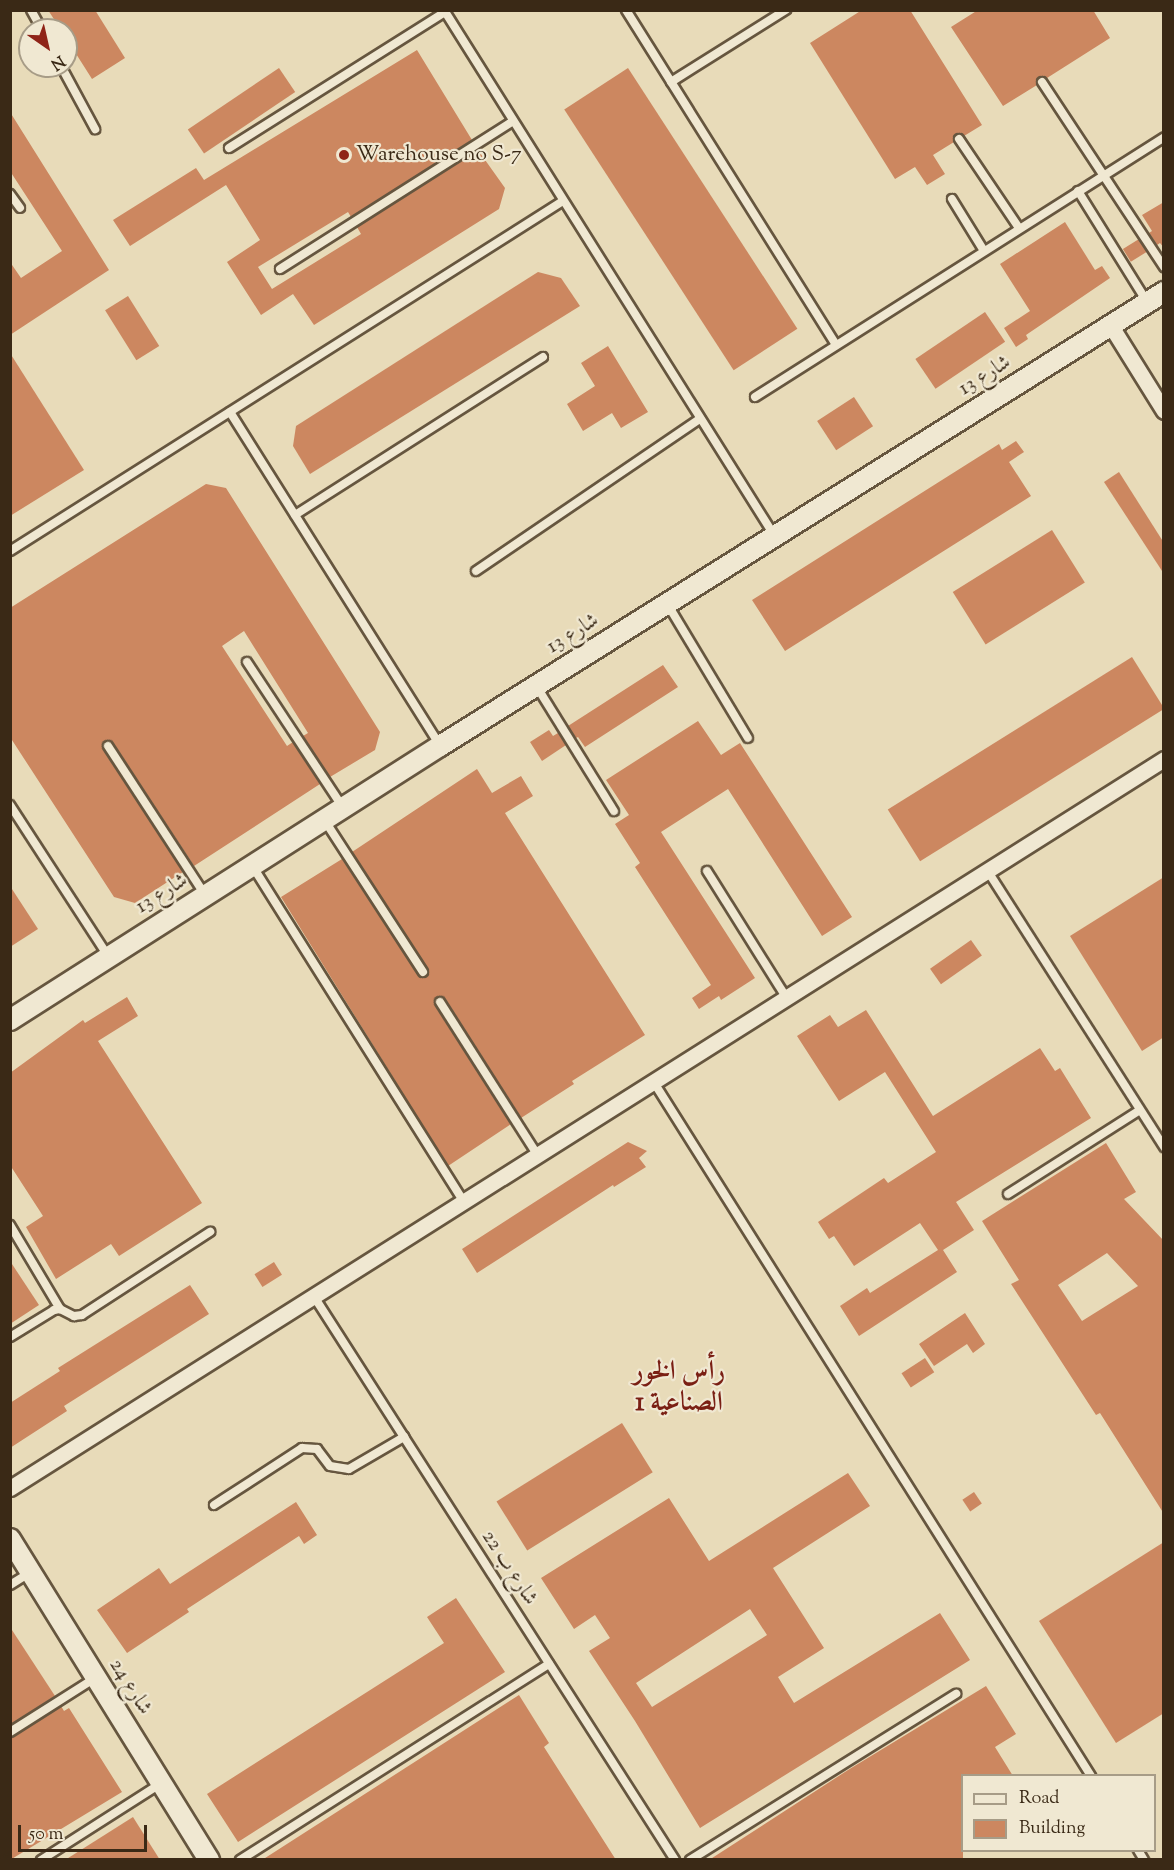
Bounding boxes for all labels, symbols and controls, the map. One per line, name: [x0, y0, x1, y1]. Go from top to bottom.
north arrow: [18, 18, 78, 78]
text: N: [45, 49, 69, 75]
place label: Warehouse no S-7: [356, 142, 522, 168]
marker: Warehouse no S-7: [337, 148, 351, 162]
street label: شارع 13: [954, 350, 1016, 402]
street label: شارع 13: [542, 608, 604, 660]
street label: شارع 13: [131, 868, 193, 920]
district label: رأس الخور الصناعية 1: [633, 1356, 725, 1419]
street label: شارع ب 22: [475, 1526, 543, 1610]
street label: شارع 24: [103, 1654, 157, 1720]
legend: [961, 1774, 1156, 1852]
text: Road: [1019, 1786, 1059, 1812]
scale bar: [21, 1813, 150, 1851]
text: Building: [1019, 1816, 1085, 1842]
text: 50 m: [29, 1822, 63, 1848]

